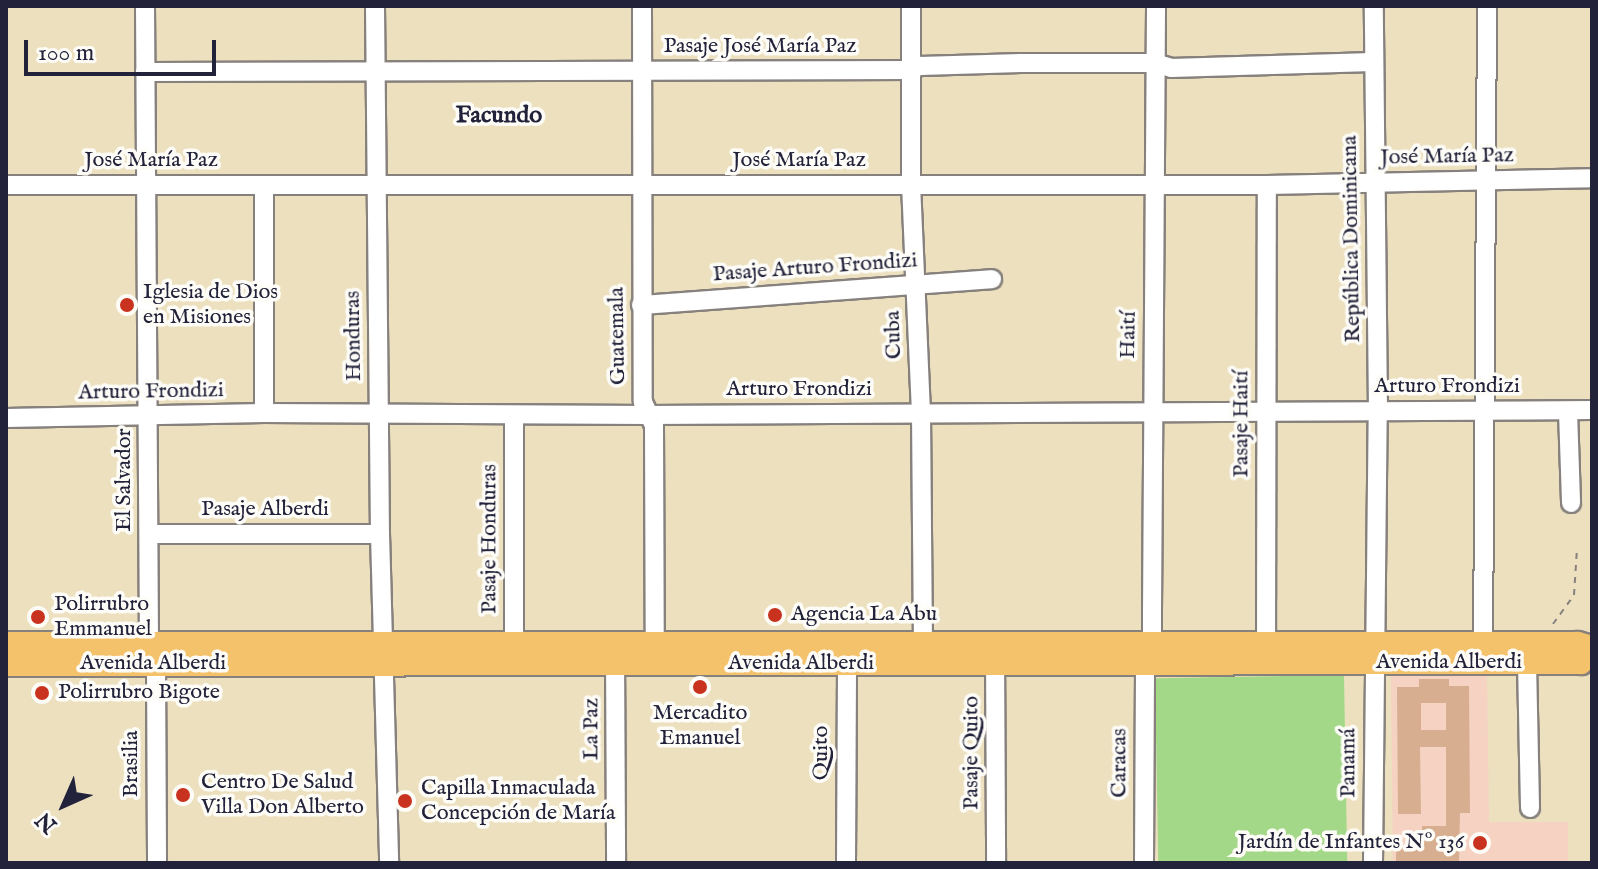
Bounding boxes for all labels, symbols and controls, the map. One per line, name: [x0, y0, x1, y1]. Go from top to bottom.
scale bar: [28, 24, 220, 74]
street label: Pasaje José María Paz: [663, 34, 857, 60]
text: 100 m: [38, 38, 94, 69]
district label: Facundo: [456, 102, 542, 130]
street label: República Dominicana: [1337, 135, 1367, 343]
street label: José María Paz: [1380, 143, 1514, 171]
street label: José María Paz: [84, 148, 218, 174]
street label: José María Paz: [732, 148, 866, 174]
street label: Pasaje Arturo Frondizi: [712, 248, 918, 288]
place label: Iglesia de Dios en Misiones: [143, 279, 278, 330]
street label: Guatemala: [604, 287, 632, 385]
street label: Honduras: [340, 291, 368, 381]
marker: Iglesia de Dios en Misiones: [118, 296, 136, 314]
street label: Cuba: [880, 310, 908, 360]
street label: Haití: [1115, 311, 1143, 359]
street label: Pasaje Haití: [1229, 370, 1255, 478]
street label: Arturo Frondizi: [1374, 374, 1520, 400]
street label: Arturo Frondizi: [726, 377, 872, 403]
street label: Arturo Frondizi: [78, 378, 224, 406]
street label: El Salvador: [112, 428, 138, 532]
street label: Pasaje Honduras: [477, 464, 503, 614]
street label: Pasaje Alberdi: [201, 497, 329, 523]
place label: Polirrubro Emmanuel: [54, 591, 152, 642]
place label: Agencia La Abu: [791, 602, 937, 628]
marker: Agencia La Abu: [766, 606, 784, 624]
marker: Polirrubro Emmanuel: [29, 608, 47, 626]
street label: Avenida Alberdi: [1376, 650, 1522, 676]
street label: Avenida Alberdi: [80, 651, 226, 677]
street label: Avenida Alberdi: [728, 651, 874, 677]
marker: Mercadito Emanuel: [691, 678, 709, 696]
place label: Polirrubro Bigote: [58, 680, 220, 706]
marker: Polirrubro Bigote: [33, 684, 51, 702]
street label: Pasaje Quito: [959, 696, 985, 810]
street label: La Paz: [579, 698, 605, 760]
place label: Mercadito Emanuel: [653, 700, 747, 752]
street label: Quito: [809, 726, 835, 780]
street label: Caracas: [1107, 728, 1133, 798]
street label: Panamá: [1336, 728, 1362, 798]
street label: Brasilia: [119, 730, 145, 798]
north arrow: [24, 765, 104, 845]
place label: Centro De Salud Villa Don Alberto: [201, 769, 364, 820]
place label: Capilla Inmaculada Concepción de María: [421, 775, 616, 826]
marker: Centro De Salud Villa Don Alberto: [172, 784, 194, 806]
marker: Capilla Inmaculada Concepción de María: [396, 792, 414, 810]
text: N: [30, 805, 64, 839]
place label: Jardín de Infantes Nº 136: [1238, 830, 1464, 856]
marker: Jardín de Infantes Nº 136: [1471, 834, 1489, 852]

